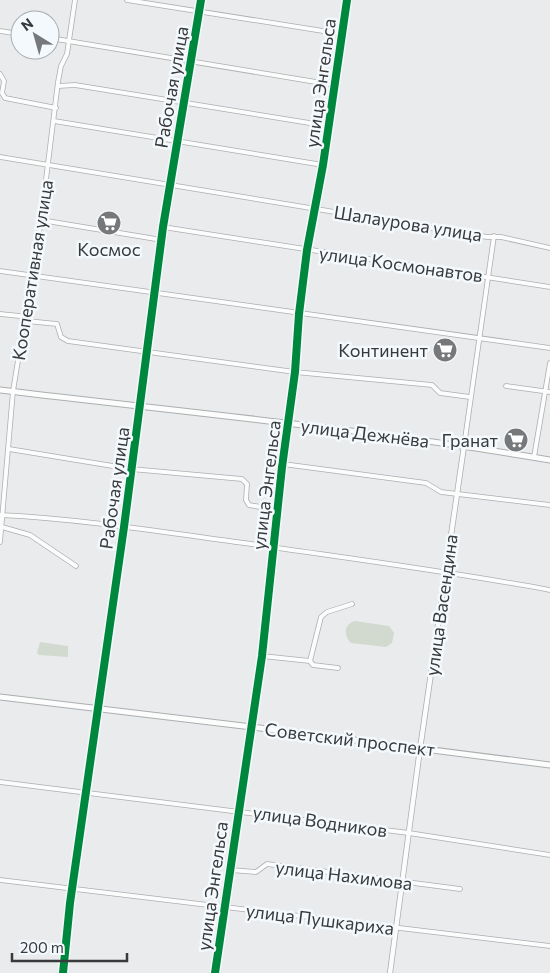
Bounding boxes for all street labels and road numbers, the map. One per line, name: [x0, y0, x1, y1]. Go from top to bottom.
street label: улица Энгельса: [300, 17, 340, 149]
street label: Рабочая улица: [149, 24, 193, 150]
street label: Кооперативная улица: [7, 178, 57, 362]
street label: Шалаурова улица: [332, 200, 484, 246]
street label: улица Космонавтов: [318, 242, 484, 286]
street label: улица Дежнёва: [300, 414, 430, 452]
street label: улица Энгельса: [247, 419, 285, 551]
street label: Рабочая улица: [95, 425, 133, 551]
street label: улица Васендина: [420, 533, 462, 677]
street label: Советский проспект: [264, 718, 437, 760]
street label: улица Водников: [251, 801, 389, 841]
street label: улица Энгельса: [192, 820, 232, 952]
street label: улица Нахимова: [274, 856, 414, 894]
street label: улица Пушкариха: [245, 899, 395, 939]

